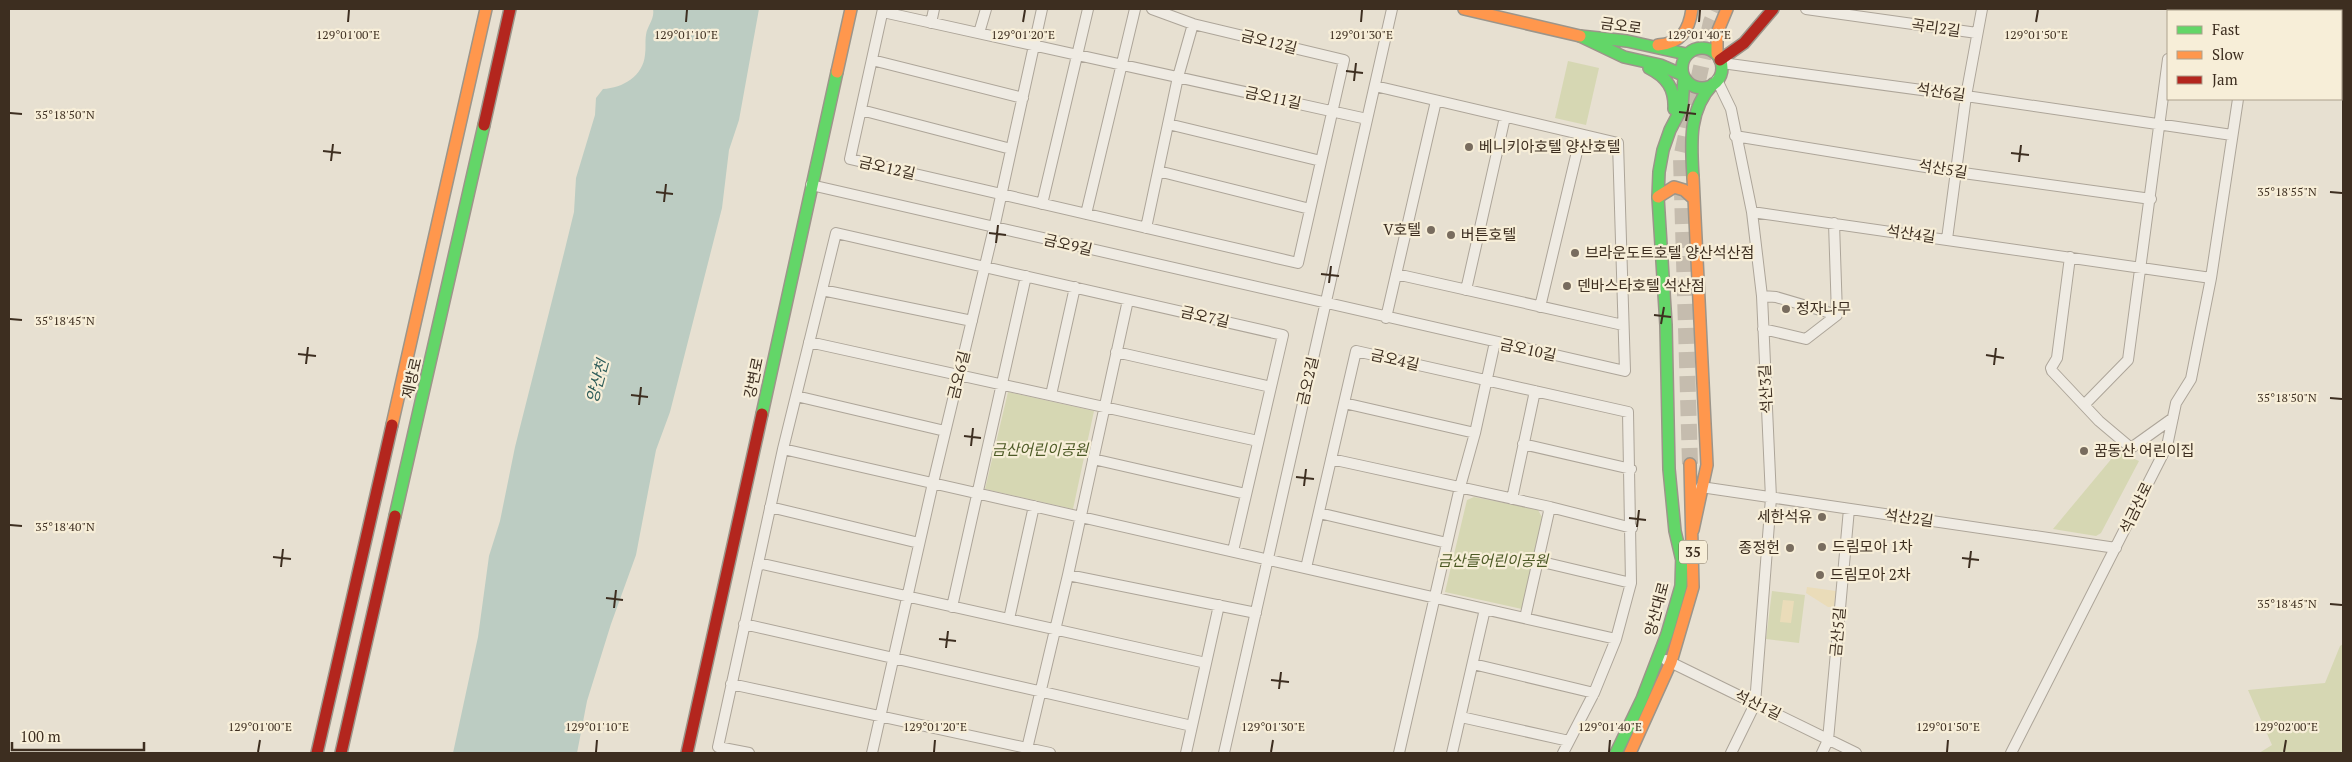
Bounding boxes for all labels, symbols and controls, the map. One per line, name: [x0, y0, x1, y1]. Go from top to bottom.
legend: [2167, 10, 2342, 100]
street label: 금오로: [1599, 12, 1643, 38]
street label: 곡리2길: [1910, 14, 1962, 40]
text: Fast: [2212, 19, 2240, 39]
street label: 금오12길: [1239, 24, 1300, 58]
text: 129°01'00"E: [316, 27, 380, 42]
text: 129°01'10"E: [654, 27, 718, 42]
text: 129°01'20"E: [991, 27, 1055, 42]
text: 129°01'30"E: [1329, 27, 1393, 42]
text: 129°01'40"E: [1667, 27, 1731, 42]
text: 129°01'50"E: [2004, 27, 2068, 42]
text: Slow: [2212, 44, 2245, 64]
text: Jam: [2212, 69, 2238, 89]
street label: 석산6길: [1915, 78, 1967, 104]
street label: 금오11길: [1243, 81, 1303, 113]
text: 35°18'50"N: [35, 107, 95, 122]
place label: 베니키아호텔 양산호텔: [1479, 136, 1621, 156]
marker: 베니키아호텔 양산호텔: [1463, 141, 1475, 153]
street label: 금오12길: [857, 151, 917, 183]
street label: 석산5길: [1917, 154, 1969, 182]
text: 35°18'55"N: [2257, 184, 2317, 199]
place label: V호텔: [1383, 219, 1421, 239]
street label: 석산4길: [1885, 220, 1937, 246]
marker: V호텔: [1425, 224, 1437, 236]
place label: 버튼호텔: [1461, 224, 1516, 244]
street label: 금오9길: [1042, 229, 1095, 259]
marker: 버튼호텔: [1445, 229, 1457, 241]
place label: 브라운도트호텔 양산석산점: [1585, 242, 1754, 262]
marker: 브라운도트호텔 양산석산점: [1569, 247, 1581, 259]
place label: 덴바스타호텔 석산점: [1577, 275, 1705, 295]
marker: 덴바스타호텔 석산점: [1561, 280, 1573, 292]
place label: 정자나무: [1796, 298, 1851, 318]
street label: 금오7길: [1179, 301, 1232, 331]
marker: 정자나무: [1780, 303, 1792, 315]
text: 35°18'45"N: [35, 313, 95, 328]
street label: 금오10길: [1498, 333, 1558, 365]
street label: 금오4길: [1369, 344, 1422, 374]
street label: 금오6길: [942, 348, 974, 401]
street label: 금오2길: [1292, 354, 1322, 407]
street label: 제방로: [397, 355, 425, 400]
water label: 양산천: [581, 355, 614, 405]
street label: 강변로: [739, 355, 767, 400]
street label: 석산3길: [1754, 364, 1776, 414]
text: 35°18'50"N: [2257, 390, 2317, 405]
park label: 금산어린이공원: [992, 439, 1089, 459]
place label: 꿈동산 어린이집: [2094, 440, 2194, 460]
marker: 꿈동산 어린이집: [2078, 445, 2090, 457]
street label: 석금산로: [2114, 478, 2156, 537]
street label: 석산2길: [1883, 504, 1935, 530]
place label: 세한석유: [1757, 506, 1812, 526]
marker: 세한석유: [1816, 511, 1828, 523]
text: 35°18'40"N: [35, 519, 95, 534]
place label: 드림모아 1차: [1832, 536, 1913, 556]
place label: 종정헌: [1739, 537, 1780, 557]
road number: 35: [1679, 540, 1707, 564]
marker: 드림모아 1차: [1816, 541, 1828, 553]
marker: 종정헌: [1784, 542, 1796, 554]
park label: 금산들어린이공원: [1438, 550, 1549, 570]
place label: 드림모아 2차: [1830, 564, 1911, 584]
marker: 드림모아 2차: [1814, 569, 1826, 581]
street label: 양산대로: [1639, 579, 1673, 638]
text: 35°18'45"N: [2257, 596, 2317, 611]
street label: 금산5길: [1825, 606, 1849, 657]
street label: 석산1길: [1732, 684, 1785, 724]
text: 129°01'00"E: [228, 719, 292, 734]
text: 129°01'10"E: [565, 719, 629, 734]
text: 129°01'20"E: [903, 719, 967, 734]
text: 129°01'30"E: [1241, 719, 1305, 734]
text: 129°01'40"E: [1578, 719, 1642, 734]
text: 129°01'50"E: [1916, 719, 1980, 734]
text: 129°02'00"E: [2254, 719, 2318, 734]
scale bar: [12, 720, 145, 752]
text: 100 m: [20, 726, 61, 746]

